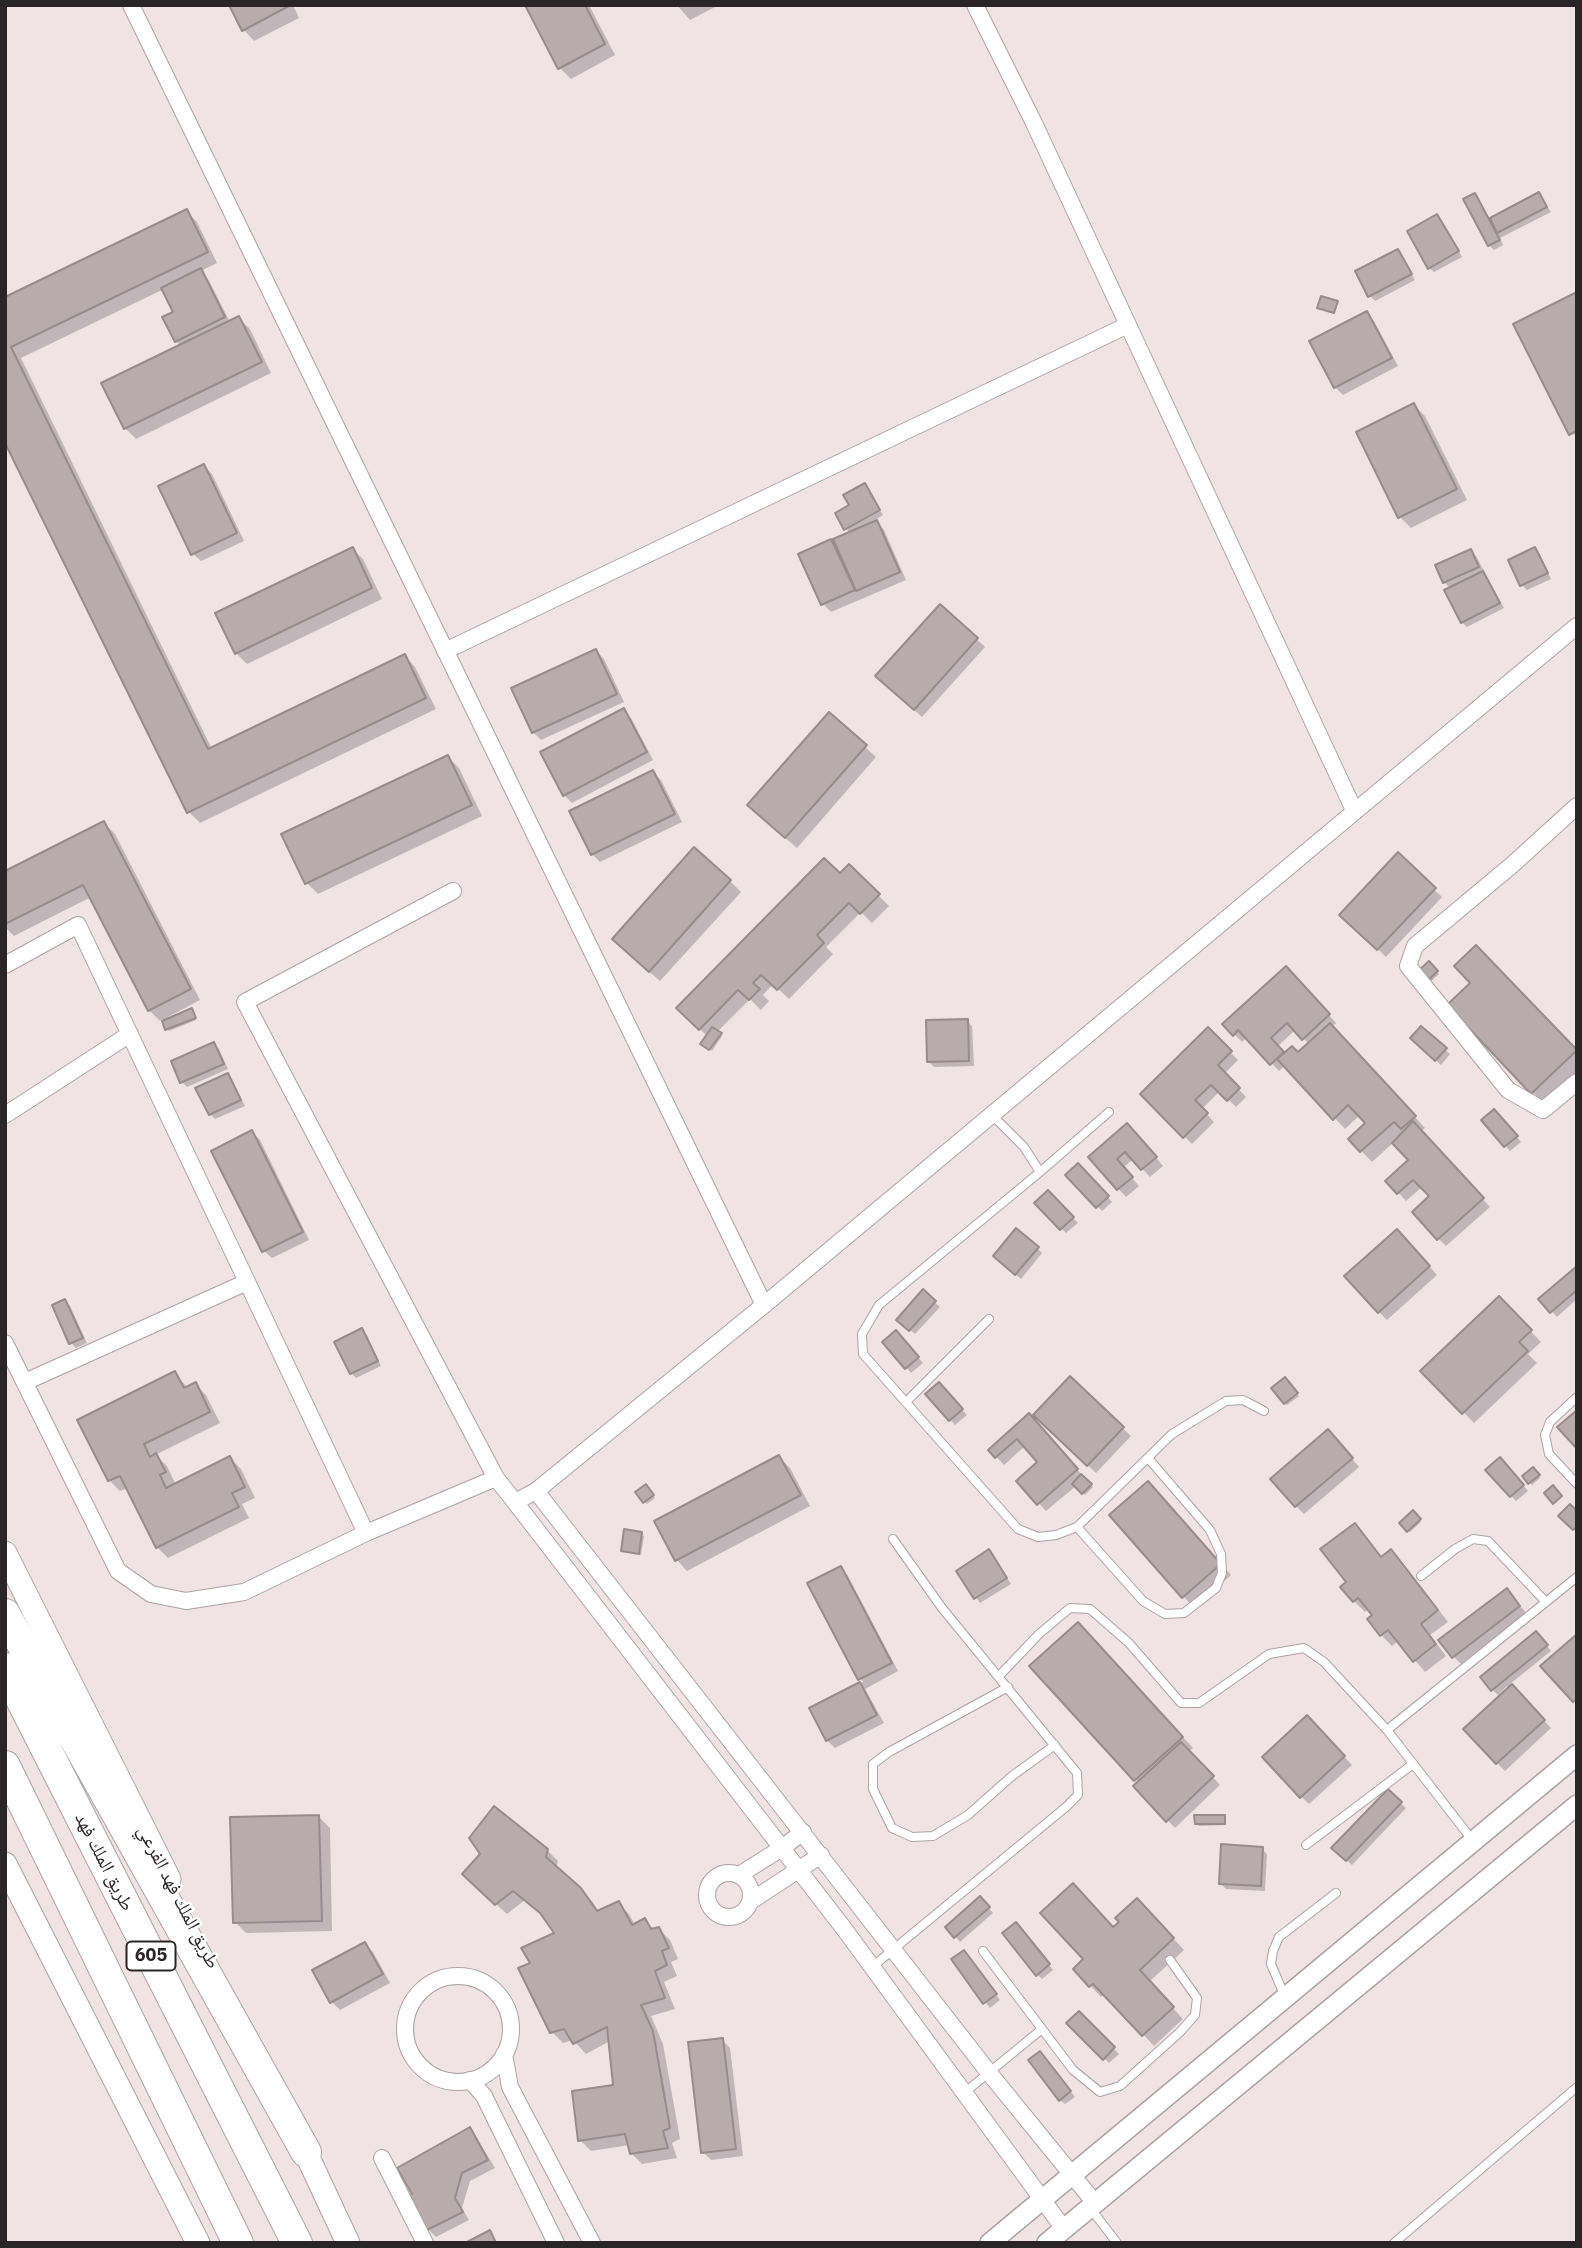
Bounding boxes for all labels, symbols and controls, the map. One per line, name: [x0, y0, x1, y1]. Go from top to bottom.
street label: طريق الملك فهد: [70, 1809, 138, 1915]
street label: طريق الملك فهد الفرعي: [132, 1821, 224, 1973]
road number: 605: [127, 1942, 176, 1970]

